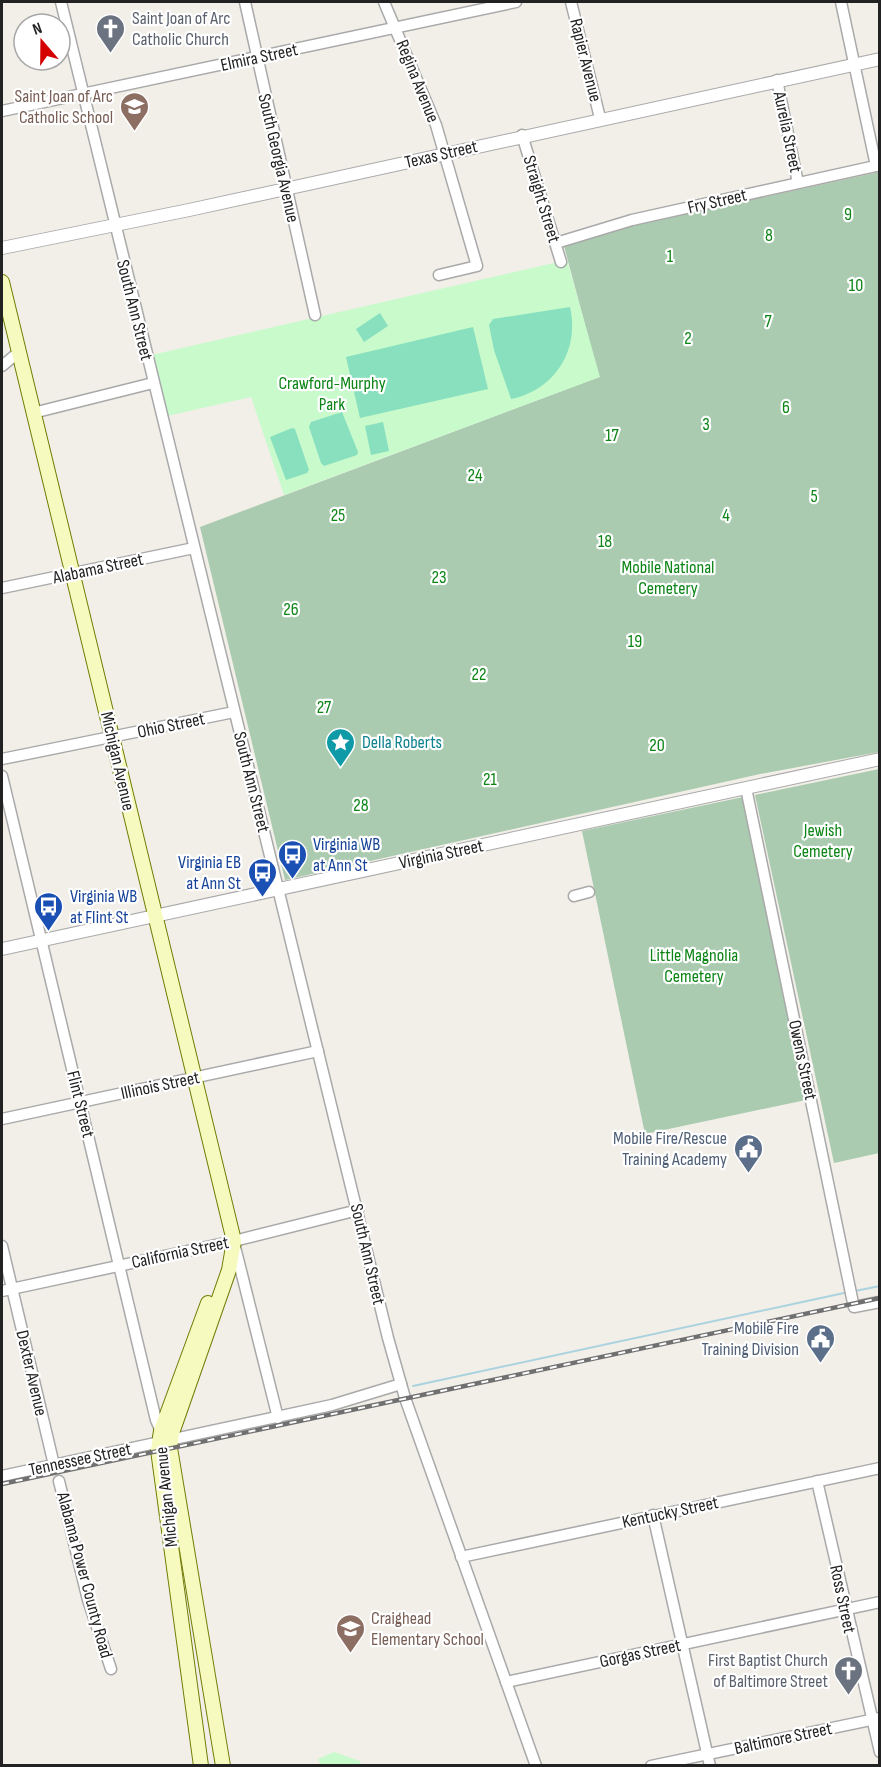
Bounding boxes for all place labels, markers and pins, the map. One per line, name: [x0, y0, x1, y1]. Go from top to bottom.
place label: Saint Joan of Arc Catholic Church: [132, 8, 230, 50]
church icon: Saint Joan of Arc Catholic Church: [95, 12, 127, 54]
place label: Saint Joan of Arc Catholic School: [15, 86, 113, 128]
school or university icon: Saint Joan of Arc Catholic School: [118, 90, 150, 132]
place icon: Della Roberts: [325, 726, 357, 768]
place label: Della Roberts: [362, 732, 442, 753]
place label: Virginia WB at Ann St: [313, 834, 380, 876]
bus stop icon: Virginia WB at Ann St: [276, 838, 308, 880]
place label: Virginia EB at Ann St: [178, 852, 242, 894]
bus stop icon: Virginia EB at Ann St: [246, 856, 278, 898]
place label: Virginia WB at Flint St: [70, 886, 137, 928]
bus stop icon: Virginia WB at Flint St: [33, 890, 65, 932]
place label: Mobile Fire/Rescue Training Academy: [613, 1128, 727, 1170]
public building icon: Mobile Fire/Rescue Training Academy: [732, 1132, 764, 1174]
place label: Mobile Fire Training Division: [702, 1318, 799, 1360]
public building icon: Mobile Fire Training Division: [804, 1322, 836, 1364]
place label: Craighead Elementary School: [371, 1608, 484, 1650]
school or university icon: Craighead Elementary School: [334, 1612, 366, 1654]
place label: First Baptist Church of Baltimore Street: [708, 1650, 828, 1692]
church icon: First Baptist Church of Baltimore Street: [833, 1654, 865, 1696]

